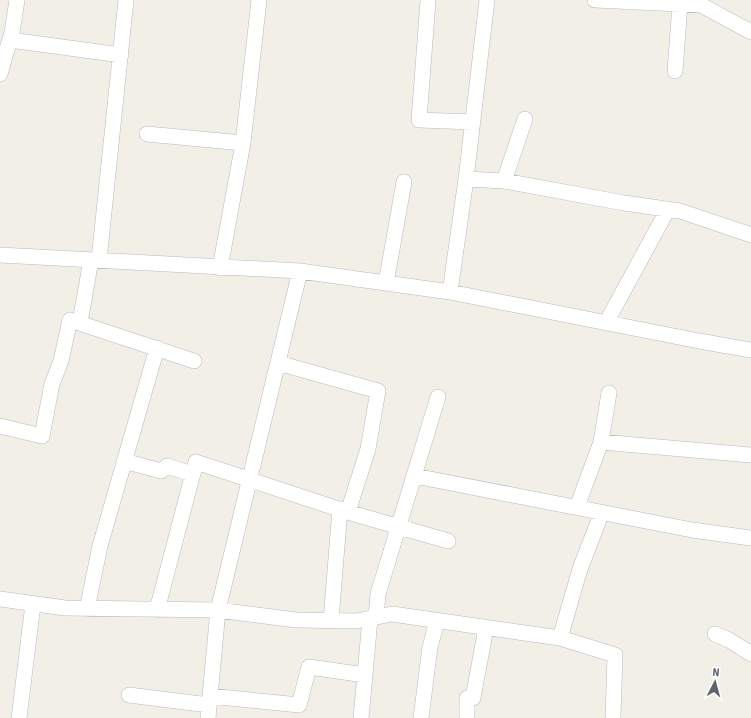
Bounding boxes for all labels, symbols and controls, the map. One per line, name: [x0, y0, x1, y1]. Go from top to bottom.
north arrow: [695, 662, 735, 702]
text: N: [712, 666, 720, 679]

